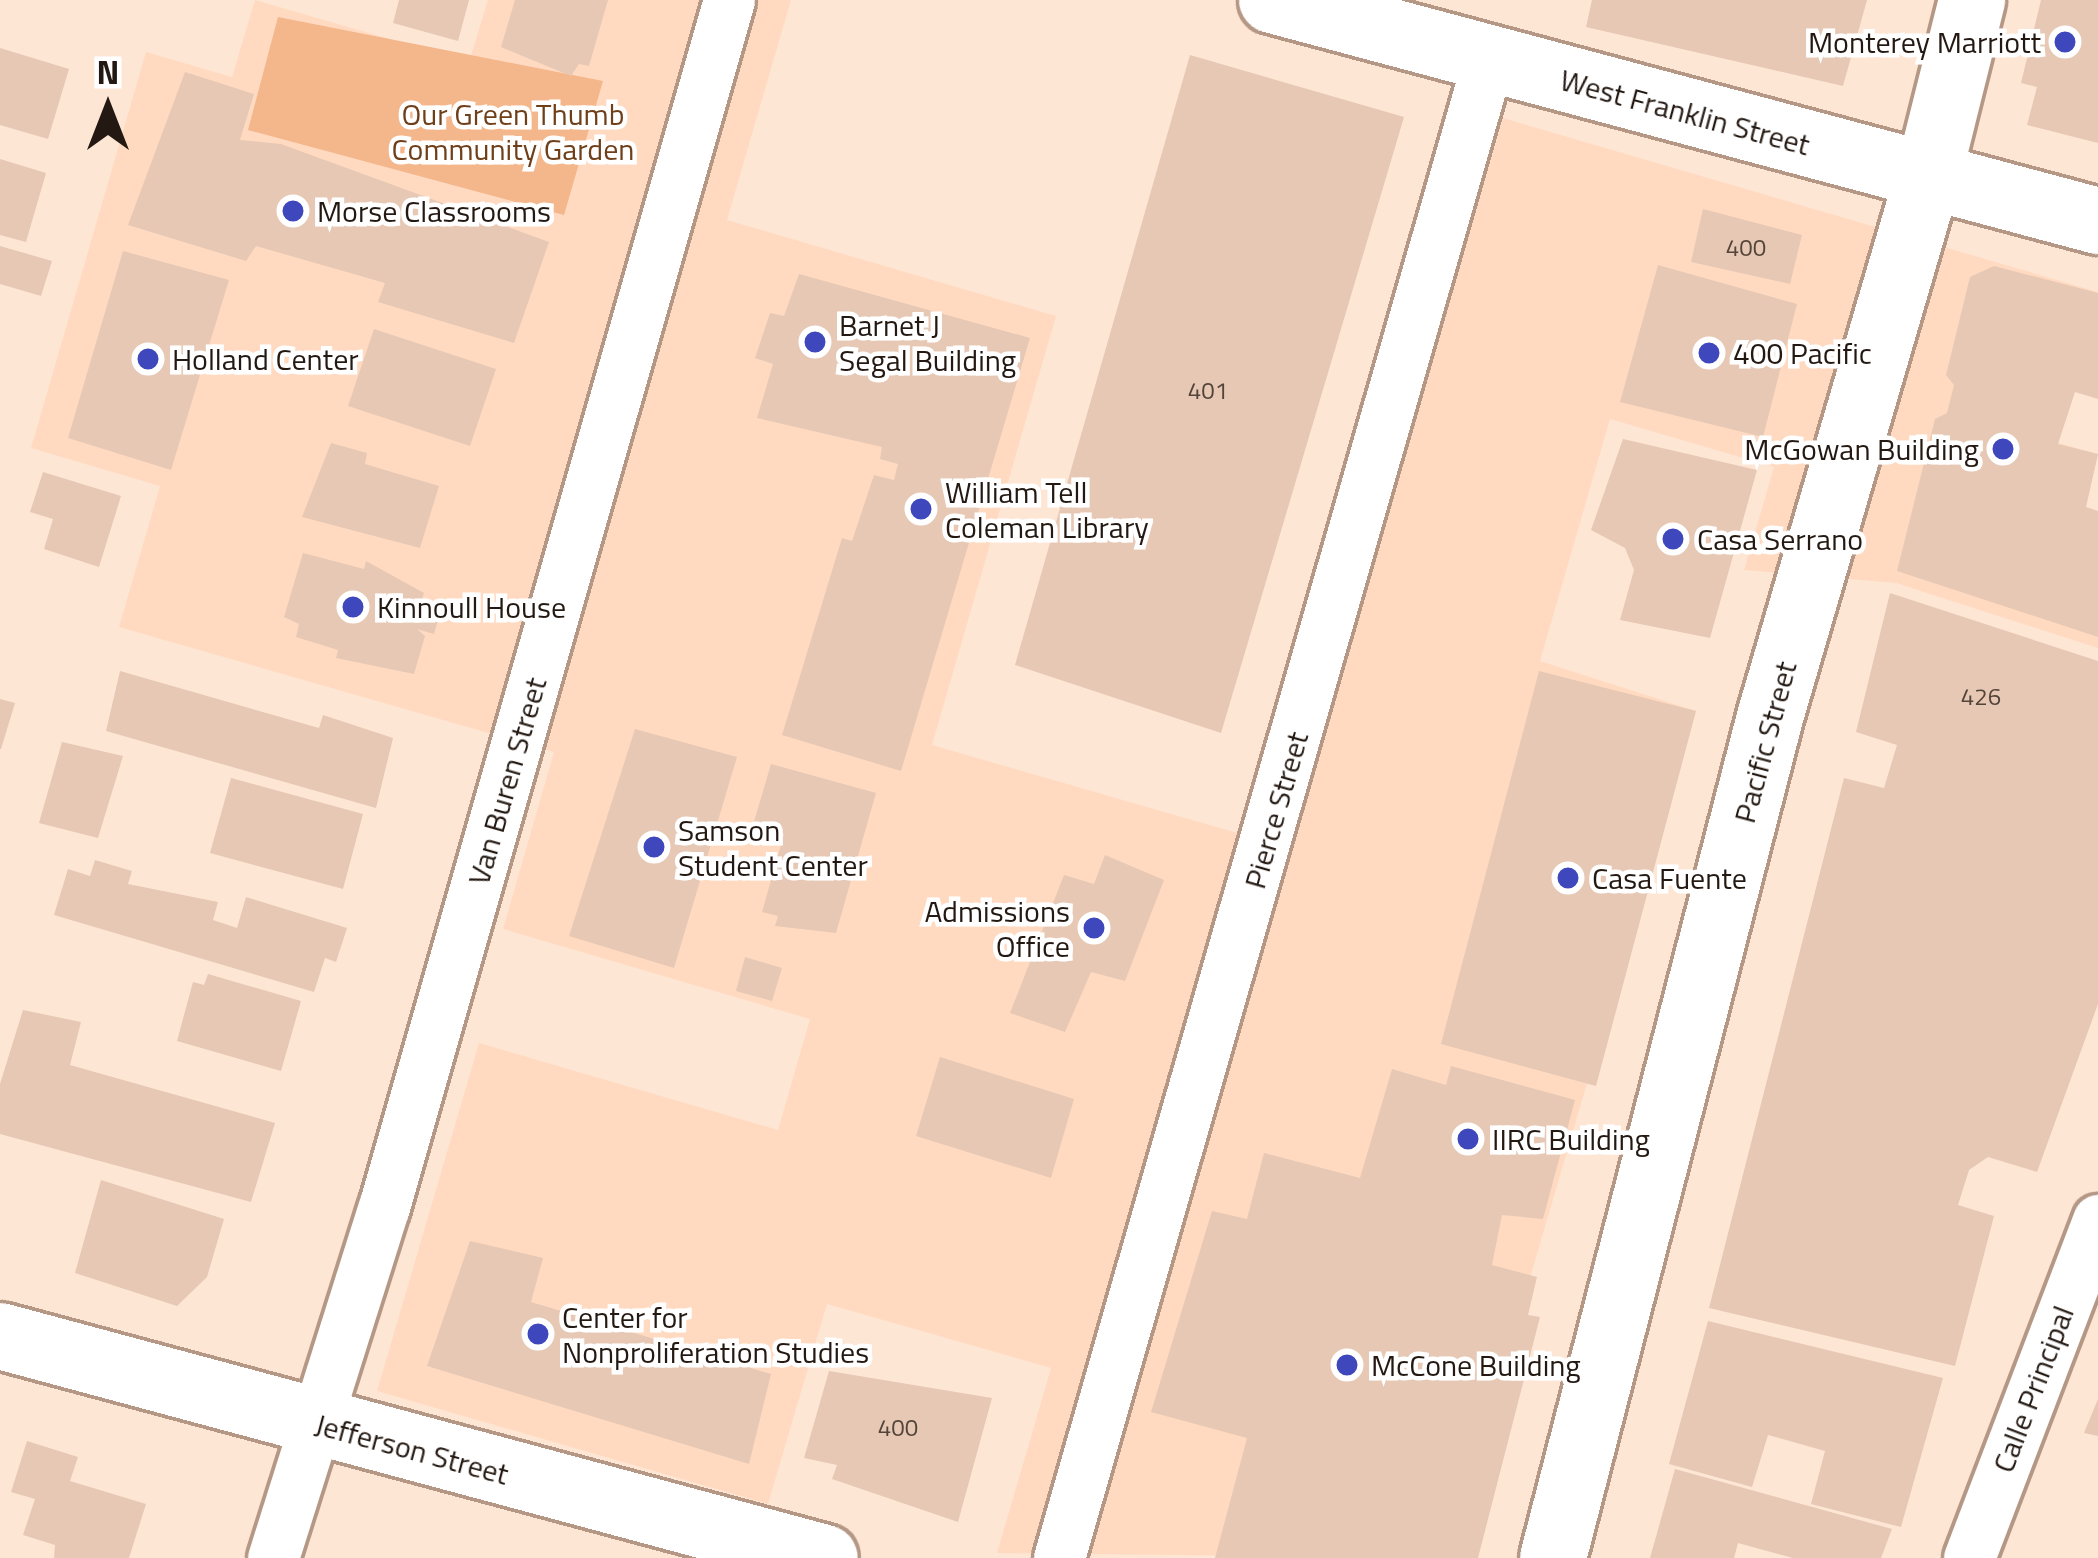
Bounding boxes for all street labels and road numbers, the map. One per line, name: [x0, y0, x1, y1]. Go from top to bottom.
street label: West Franklin Street: [1556, 61, 1814, 163]
street label: Pacific Street: [1726, 657, 1804, 827]
street label: Van Buren Street: [460, 673, 554, 889]
street label: Pierce Street: [1236, 727, 1316, 893]
street label: Calle Principal: [1985, 1301, 2081, 1477]
street label: Jefferson Street: [311, 1406, 513, 1492]

